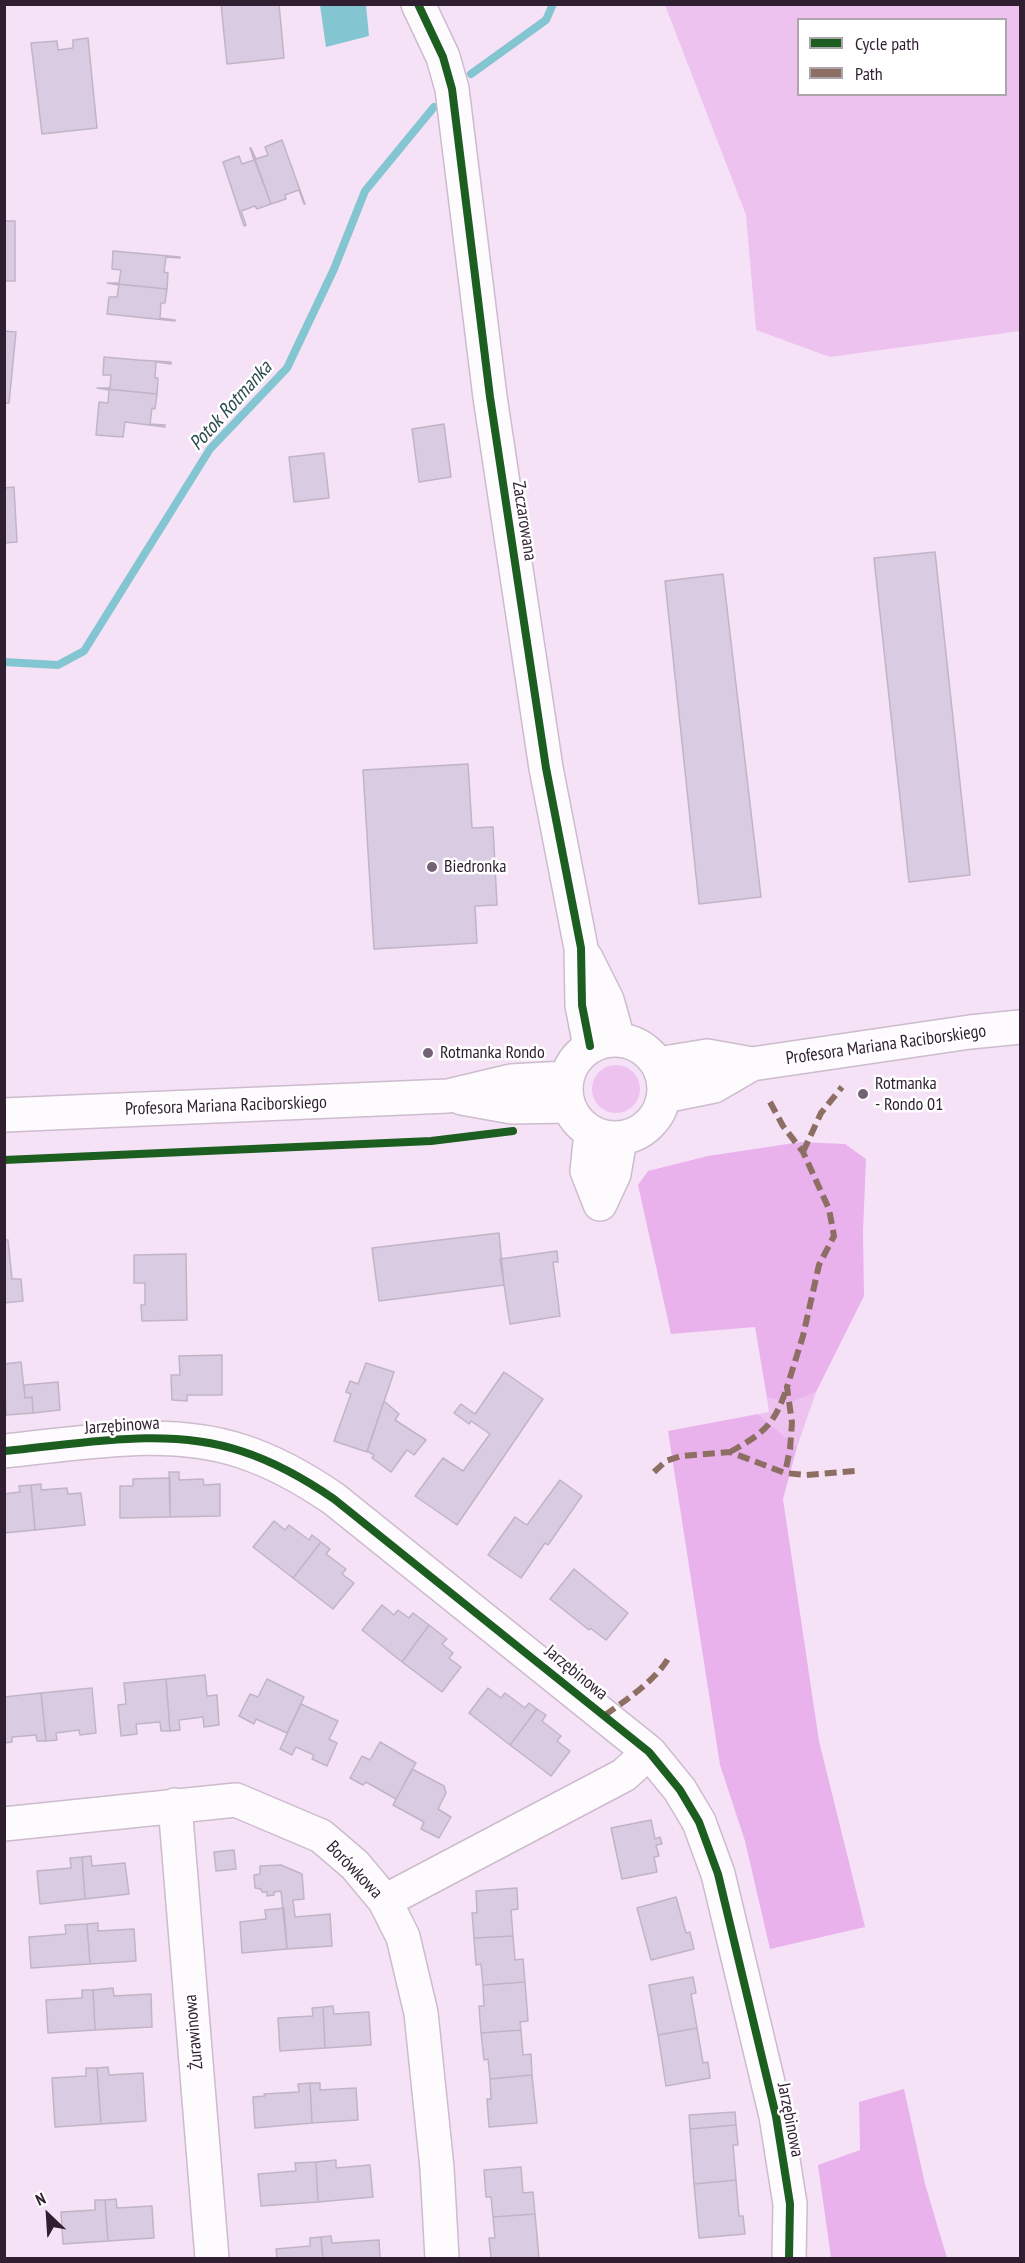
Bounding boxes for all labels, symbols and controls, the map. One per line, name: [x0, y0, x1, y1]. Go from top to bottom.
legend: [797, 18, 1007, 96]
text: Cycle path: [855, 32, 919, 55]
text: Path: [855, 62, 883, 85]
water label: Potok Rotmanka: [185, 357, 277, 455]
street label: Zaczarowana: [507, 480, 541, 562]
place label: Biedronka: [444, 856, 506, 878]
marker: Biedronka: [425, 860, 439, 874]
street label: Profesora Mariana Raciborskiego: [784, 1020, 988, 1070]
place label: Rotmanka Rondo: [440, 1042, 545, 1064]
marker: Rotmanka Rondo: [421, 1046, 435, 1060]
place label: Rotmanka - Rondo 01: [875, 1073, 943, 1116]
marker: Rotmanka - Rondo 01: [856, 1087, 870, 1101]
street label: Profesora Mariana Raciborskiego: [125, 1092, 327, 1120]
street label: Jarzębinowa: [84, 1413, 160, 1439]
street label: Jarzębinowa: [540, 1641, 612, 1705]
street label: Borówkowa: [321, 1837, 387, 1903]
street label: Żurawinowa: [180, 1993, 208, 2071]
street label: Jarzębinowa: [772, 2081, 808, 2159]
north arrow: [18, 2185, 78, 2245]
text: N: [32, 2188, 49, 2210]

